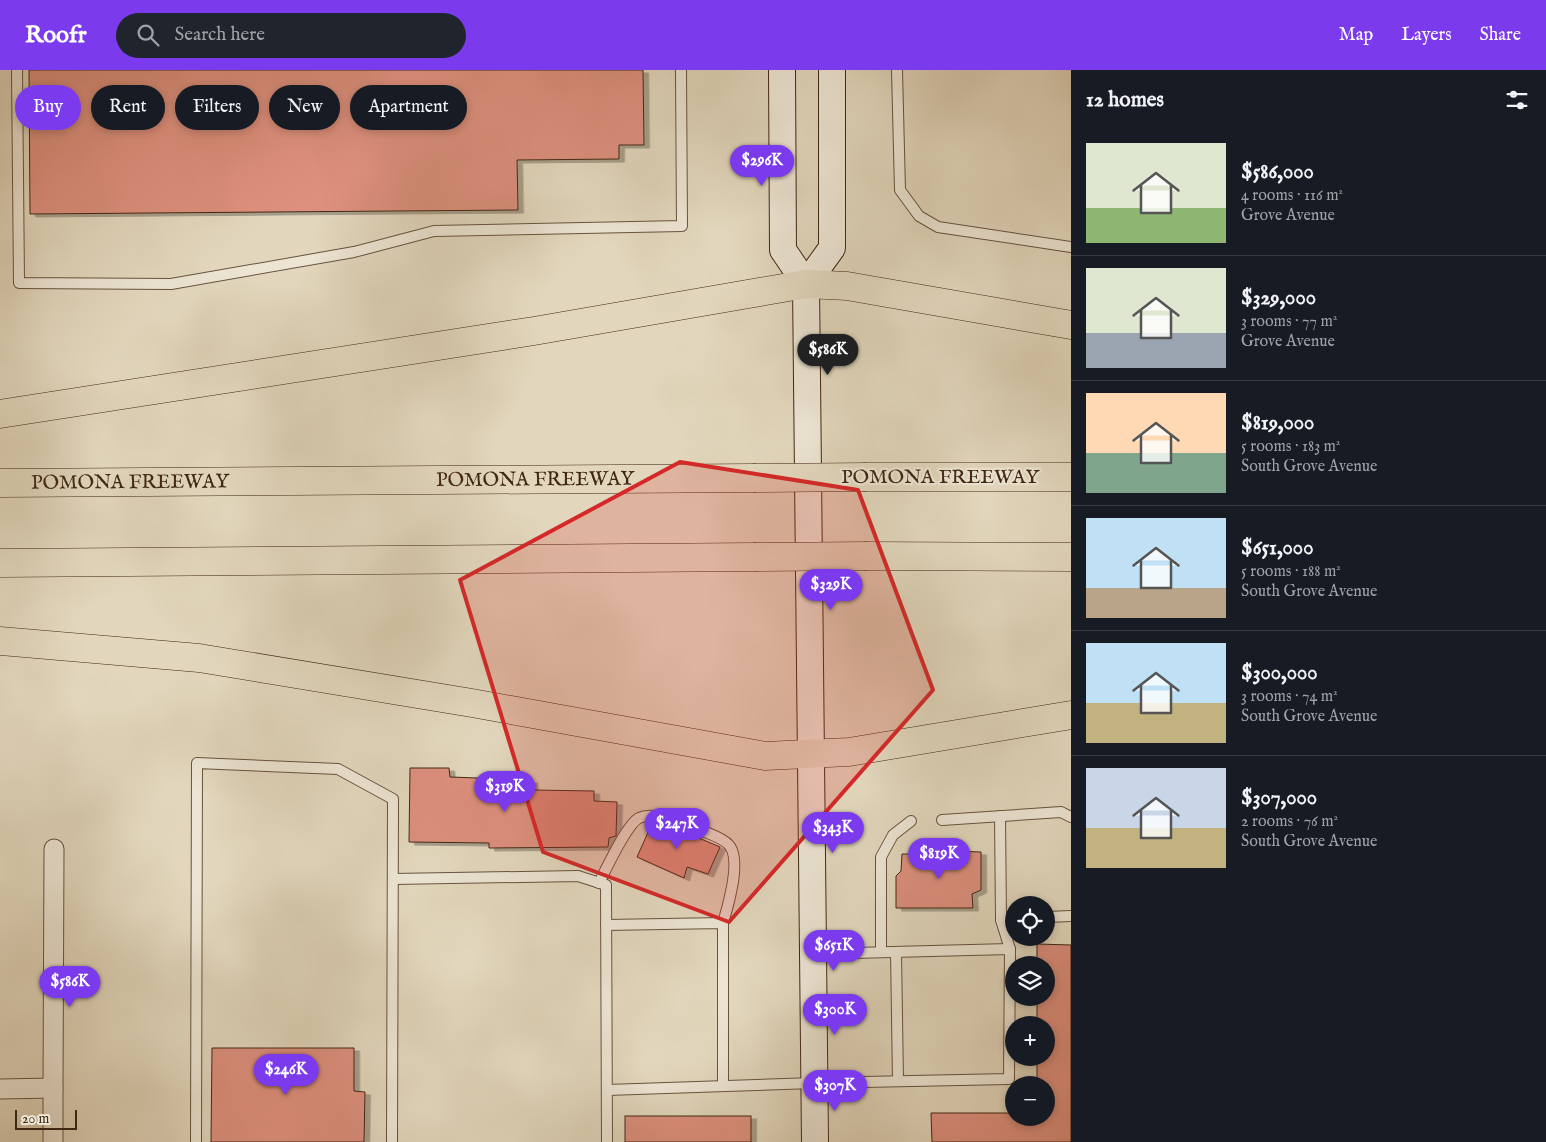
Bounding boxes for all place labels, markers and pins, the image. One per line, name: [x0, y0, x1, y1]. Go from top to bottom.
pin: $296K: [727, 144, 797, 187]
pin: $586K: [793, 334, 863, 376]
pin: $329K: [796, 568, 866, 611]
pin: $319K: [470, 770, 540, 813]
pin: $247K: [642, 808, 712, 850]
pin: $343K: [798, 812, 868, 854]
pin: $819K: [904, 838, 974, 880]
pin: $651K: [799, 930, 869, 972]
pin: $586K: [35, 966, 105, 1008]
pin: $300K: [800, 994, 870, 1036]
pin: $246K: [251, 1054, 321, 1096]
pin: $307K: [800, 1070, 870, 1112]

